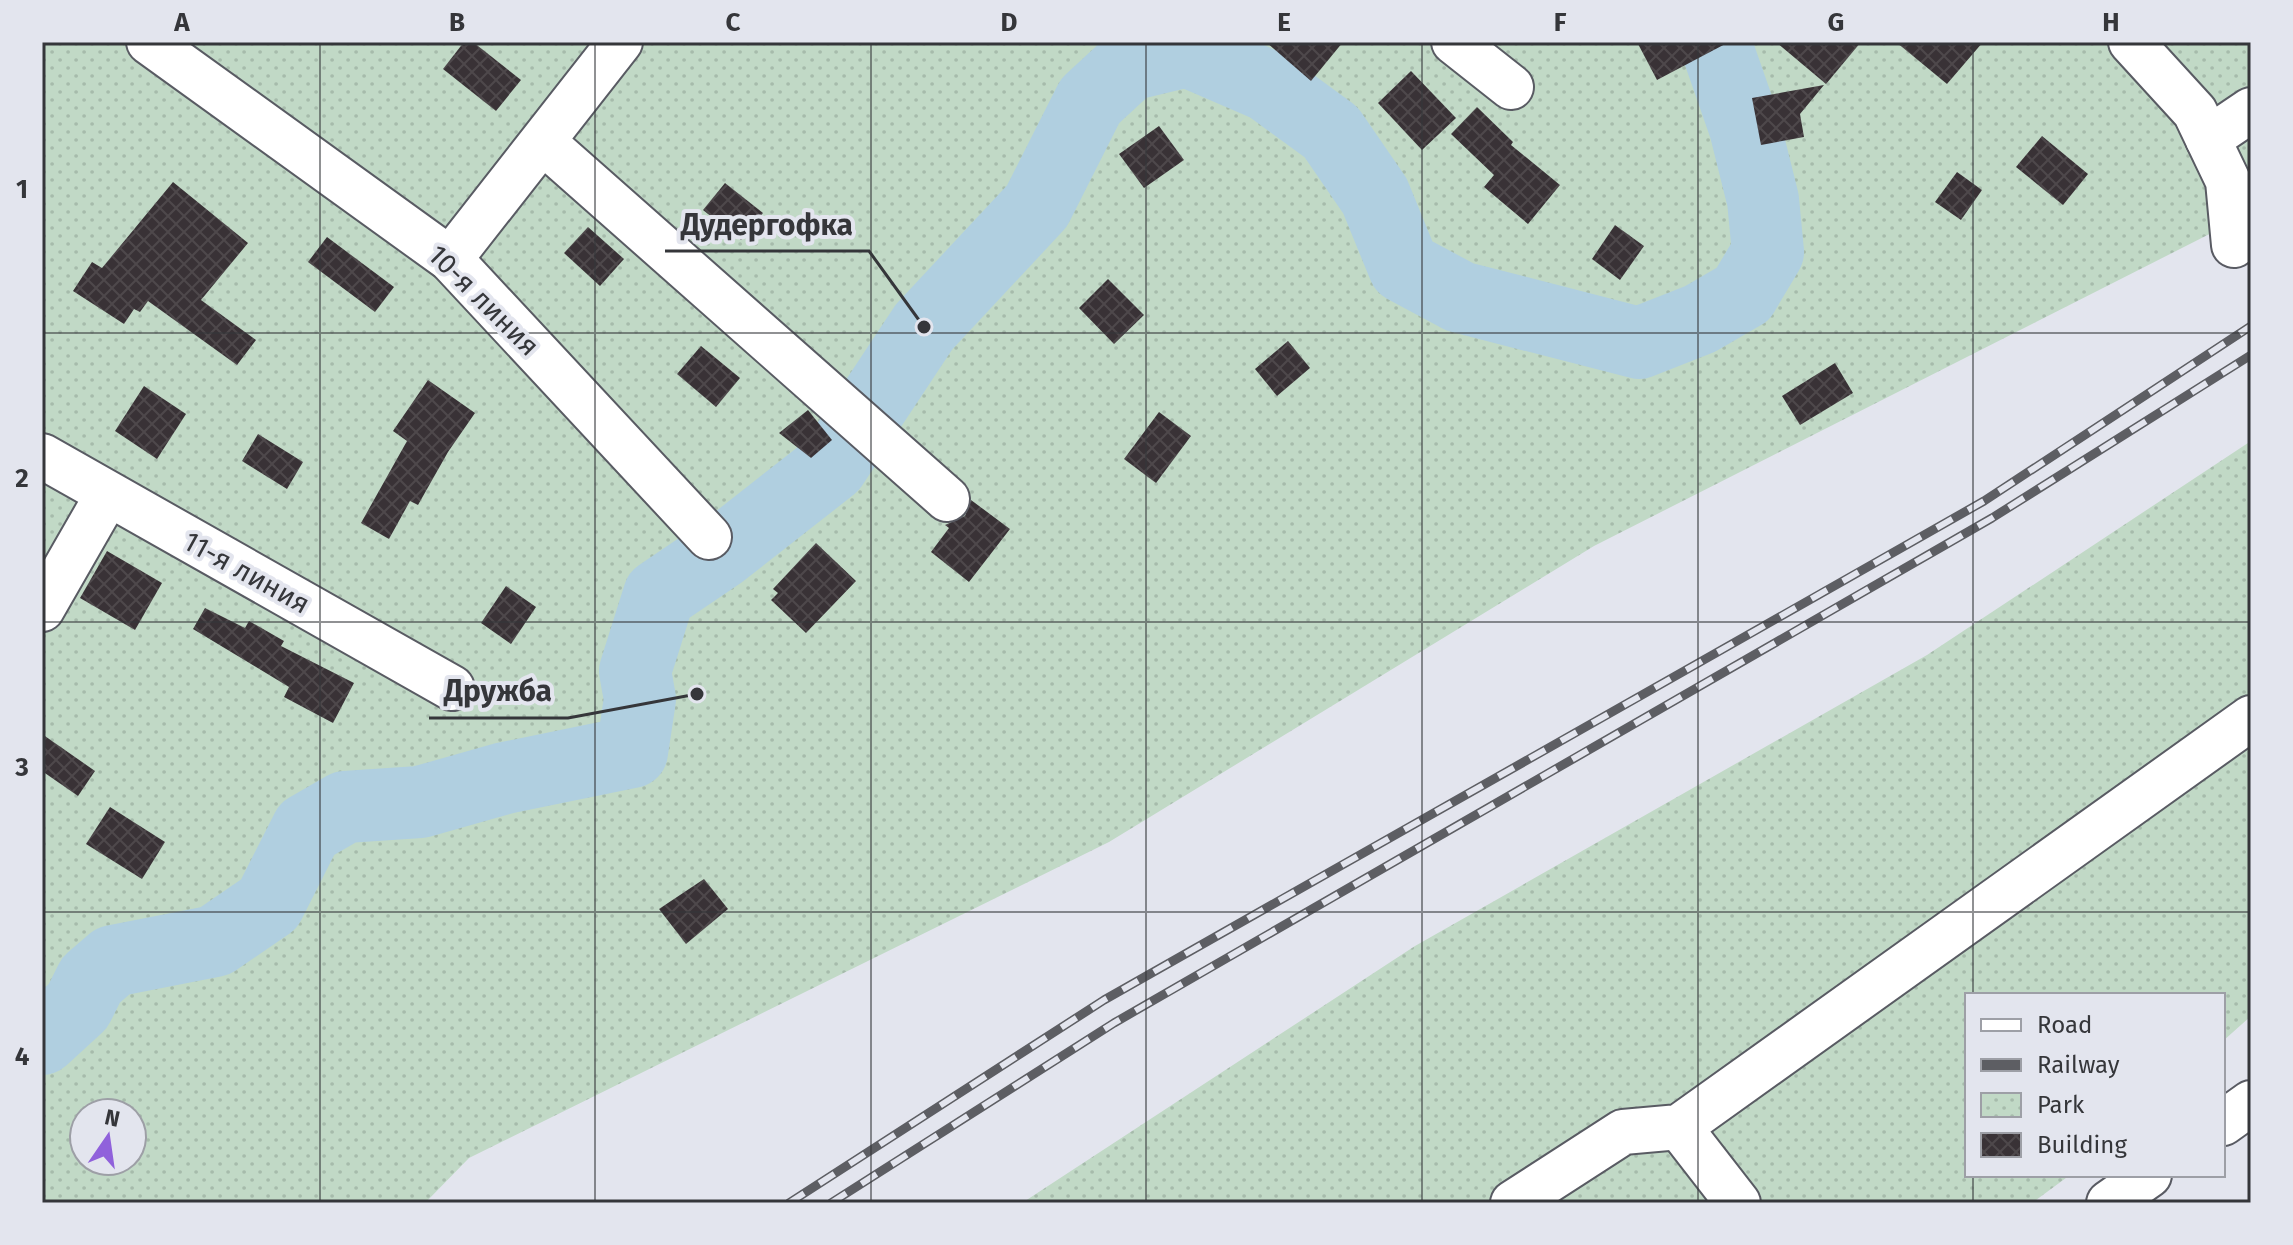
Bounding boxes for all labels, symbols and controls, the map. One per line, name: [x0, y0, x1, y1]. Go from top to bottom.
text: A: [173, 7, 190, 38]
text: B: [449, 7, 465, 38]
text: C: [726, 7, 741, 38]
text: D: [1001, 7, 1018, 38]
text: E: [1277, 7, 1291, 38]
text: F: [1554, 7, 1567, 38]
text: G: [1828, 7, 1844, 38]
text: H: [2102, 7, 2120, 38]
text: 1: [16, 174, 28, 205]
callout: Дудергофка: [665, 197, 869, 251]
text: Дудергофка: [680, 207, 853, 243]
street label: 10-я линия: [421, 238, 546, 363]
text: 2: [15, 463, 29, 494]
street label: 11-я линия: [178, 524, 316, 621]
callout: Дружба: [429, 664, 568, 718]
text: Дружба: [443, 673, 552, 709]
text: 3: [14, 752, 29, 783]
legend: [1965, 993, 2225, 1177]
text: Road: [2037, 1011, 2092, 1039]
text: 4: [15, 1041, 30, 1072]
text: Railway: [2037, 1051, 2120, 1079]
text: Park: [2037, 1091, 2085, 1119]
north arrow: [68, 1097, 148, 1177]
text: N: [102, 1103, 123, 1133]
text: Building: [2037, 1131, 2127, 1159]

